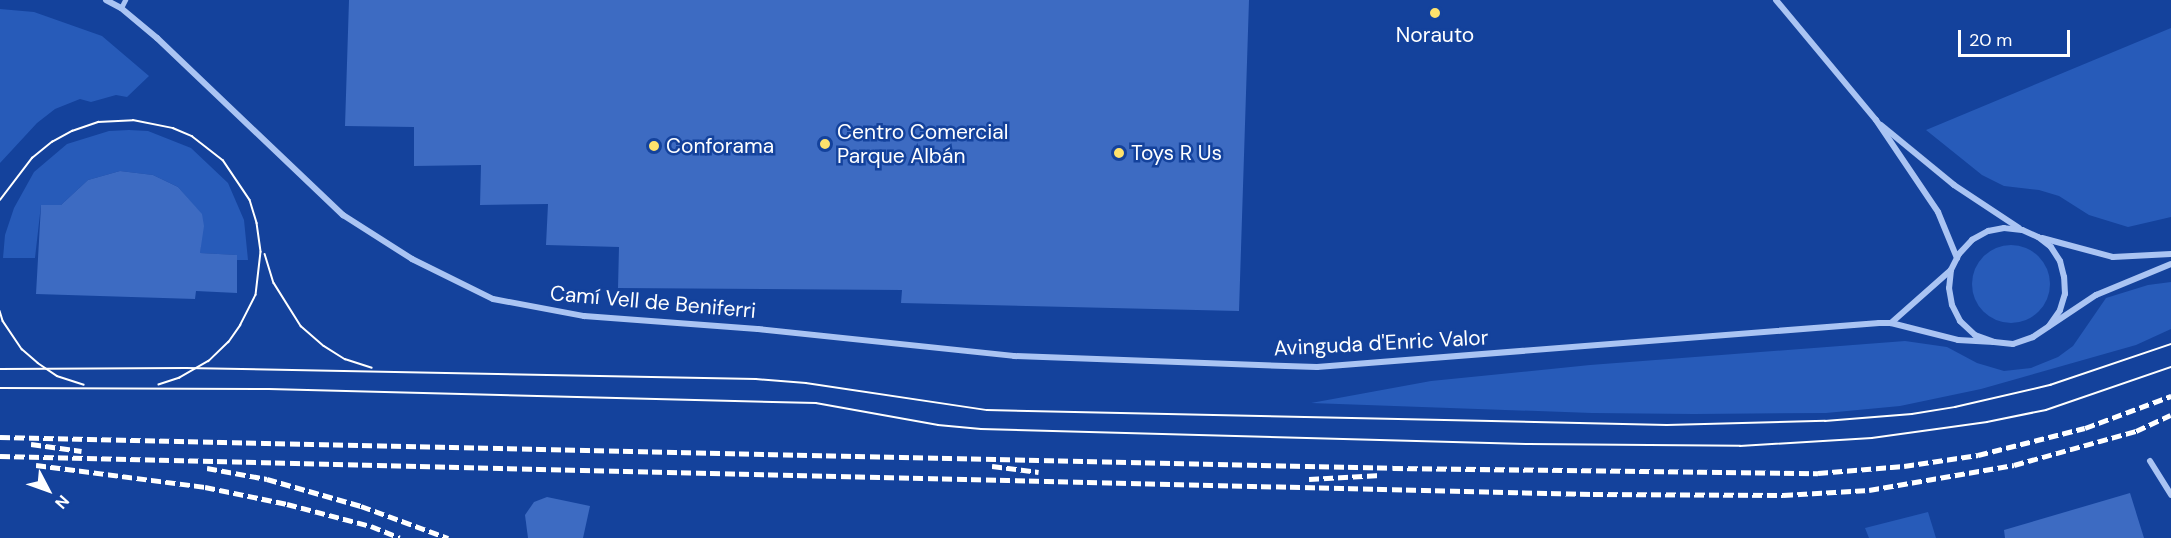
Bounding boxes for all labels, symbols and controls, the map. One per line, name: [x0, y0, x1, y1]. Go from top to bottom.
marker: Norauto: [1428, 6, 1442, 20]
scale bar: [1961, 18, 2074, 56]
place label: Norauto: [1396, 22, 1474, 48]
text: 20 m: [1969, 28, 2012, 52]
place label: Centro Comercial Parque Albán: [837, 119, 1008, 169]
place label: Conforama: [666, 133, 774, 159]
marker: Centro Comercial Parque Albán: [818, 137, 832, 151]
marker: Conforama: [647, 139, 661, 153]
place label: Toys R Us: [1131, 140, 1222, 166]
marker: Toys R Us: [1112, 146, 1126, 160]
street label: Camí Vell de Beniferri: [549, 280, 757, 324]
street label: Avinguda d'Enric Valor: [1273, 325, 1489, 361]
north arrow: [18, 460, 78, 520]
text: N: [50, 491, 74, 513]

